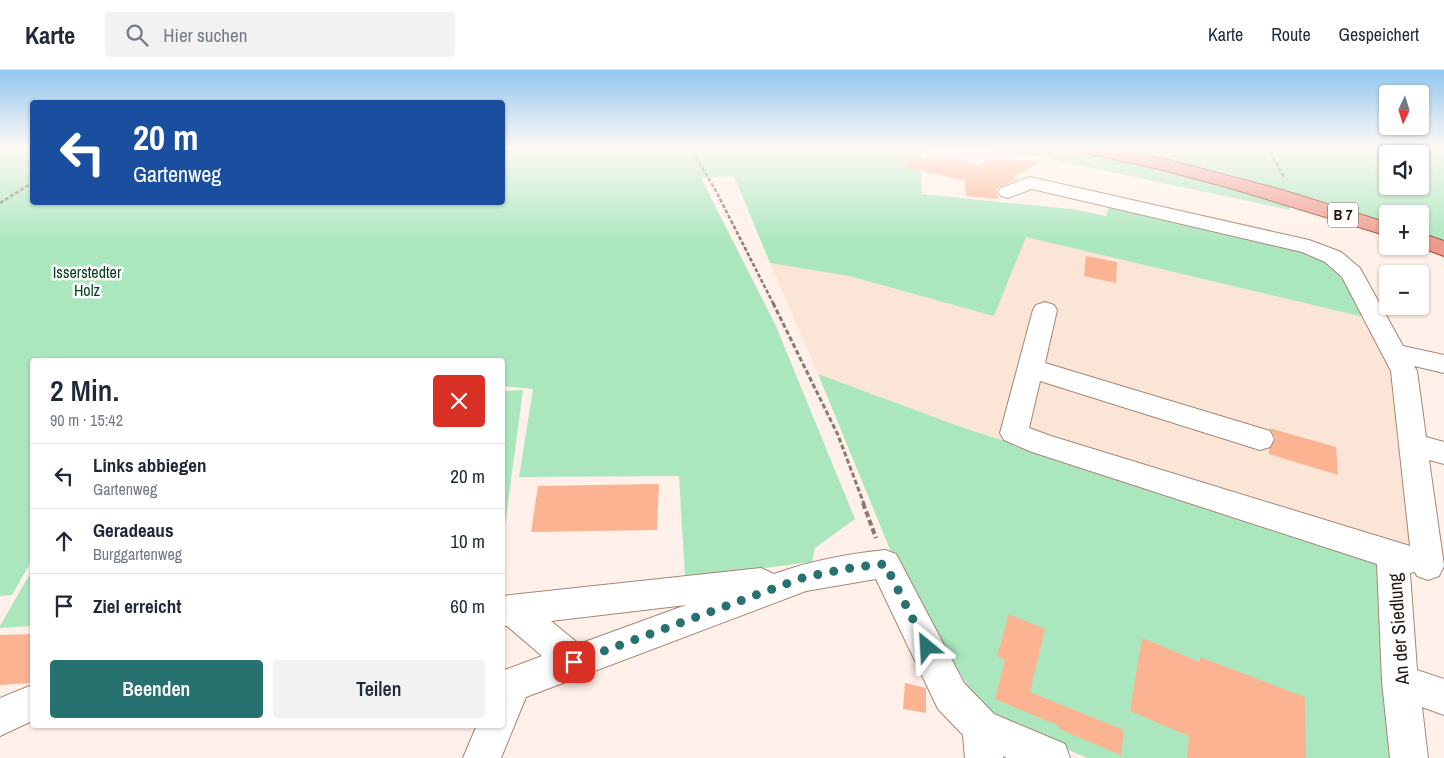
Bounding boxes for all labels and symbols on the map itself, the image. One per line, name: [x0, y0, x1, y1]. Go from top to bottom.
north arrow: [1379, 85, 1429, 135]
road number: B 7: [1328, 202, 1358, 228]
park label: Isserstedter Holz: [53, 261, 122, 301]
street label: An der Siedlung: [1381, 572, 1415, 687]
position arrow: [900, 620, 952, 672]
pin: [553, 641, 595, 683]

